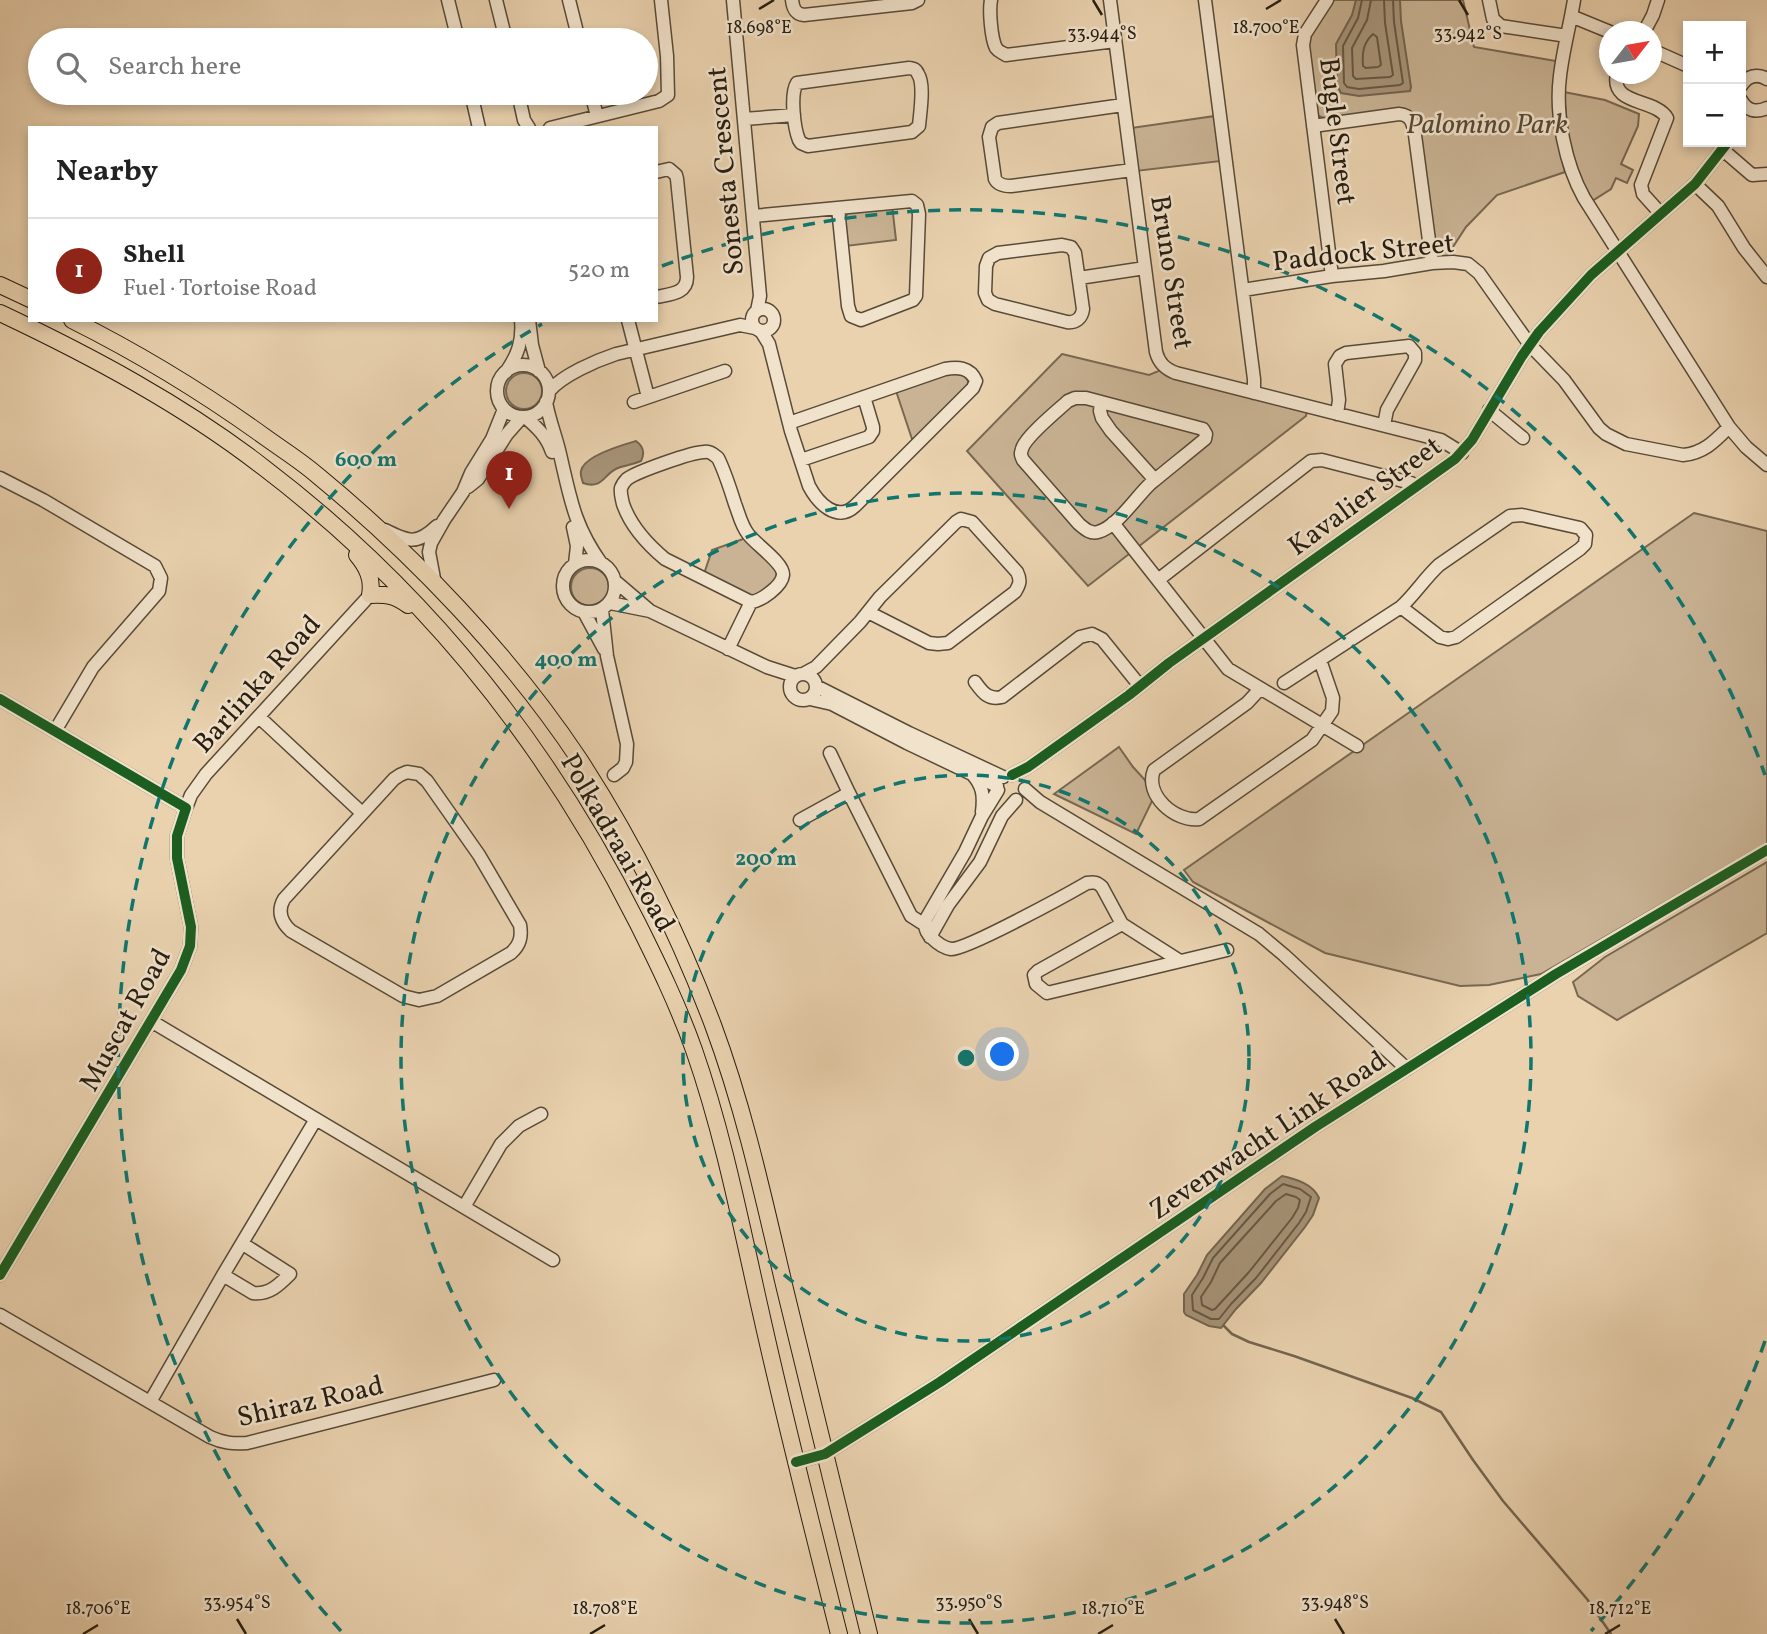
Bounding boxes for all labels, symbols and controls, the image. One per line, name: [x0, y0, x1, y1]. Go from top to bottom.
text: 18.698°E: [726, 16, 792, 41]
text: 18.700°E: [1232, 16, 1300, 41]
north arrow: [1599, 21, 1662, 84]
map controls: [1683, 21, 1746, 147]
button: +: [1683, 21, 1746, 84]
text: 33.944°S: [1067, 22, 1137, 47]
text: 33.942°S: [1434, 22, 1502, 47]
search box: [28, 28, 658, 105]
icon: search: [52, 48, 90, 86]
text: Search here: [108, 49, 241, 85]
street label: Bugle Street: [1308, 55, 1365, 207]
street label: Sonesta Crescent: [698, 65, 755, 277]
button: −: [1683, 84, 1746, 147]
park label: Palomino Park: [1406, 106, 1568, 145]
text: Nearby: [56, 151, 158, 193]
street label: Bruno Street: [1139, 193, 1202, 352]
street label: Paddock Street: [1270, 225, 1456, 282]
text: Shell: [123, 237, 185, 273]
text: 1: [74, 255, 84, 287]
text: 520 m: [568, 255, 630, 287]
text: Fuel · Tortoise Road: [123, 273, 317, 305]
street label: Kavalier Street: [1281, 428, 1450, 566]
text: 600 m: [335, 446, 397, 475]
pin: 1: [486, 451, 532, 509]
street label: Barlinka Road: [185, 607, 331, 763]
text: 400 m: [535, 646, 597, 675]
street label: Polkadraai Road: [550, 747, 684, 940]
text: 200 m: [735, 845, 797, 874]
street label: Muscat Road: [71, 942, 182, 1099]
your location: [985, 1037, 1019, 1071]
street label: Zevenwacht Link Road: [1142, 1042, 1395, 1230]
centre of rings: [954, 1046, 978, 1070]
street label: Shiraz Road: [234, 1367, 388, 1438]
text: 33.954°S: [203, 1591, 271, 1616]
text: 33.950°S: [935, 1591, 1003, 1616]
text: 33.948°S: [1301, 1591, 1369, 1616]
text: 18.706°E: [65, 1597, 131, 1622]
text: 18.708°E: [572, 1597, 638, 1622]
text: 18.710°E: [1081, 1597, 1145, 1622]
text: 18.712°E: [1589, 1597, 1651, 1622]

